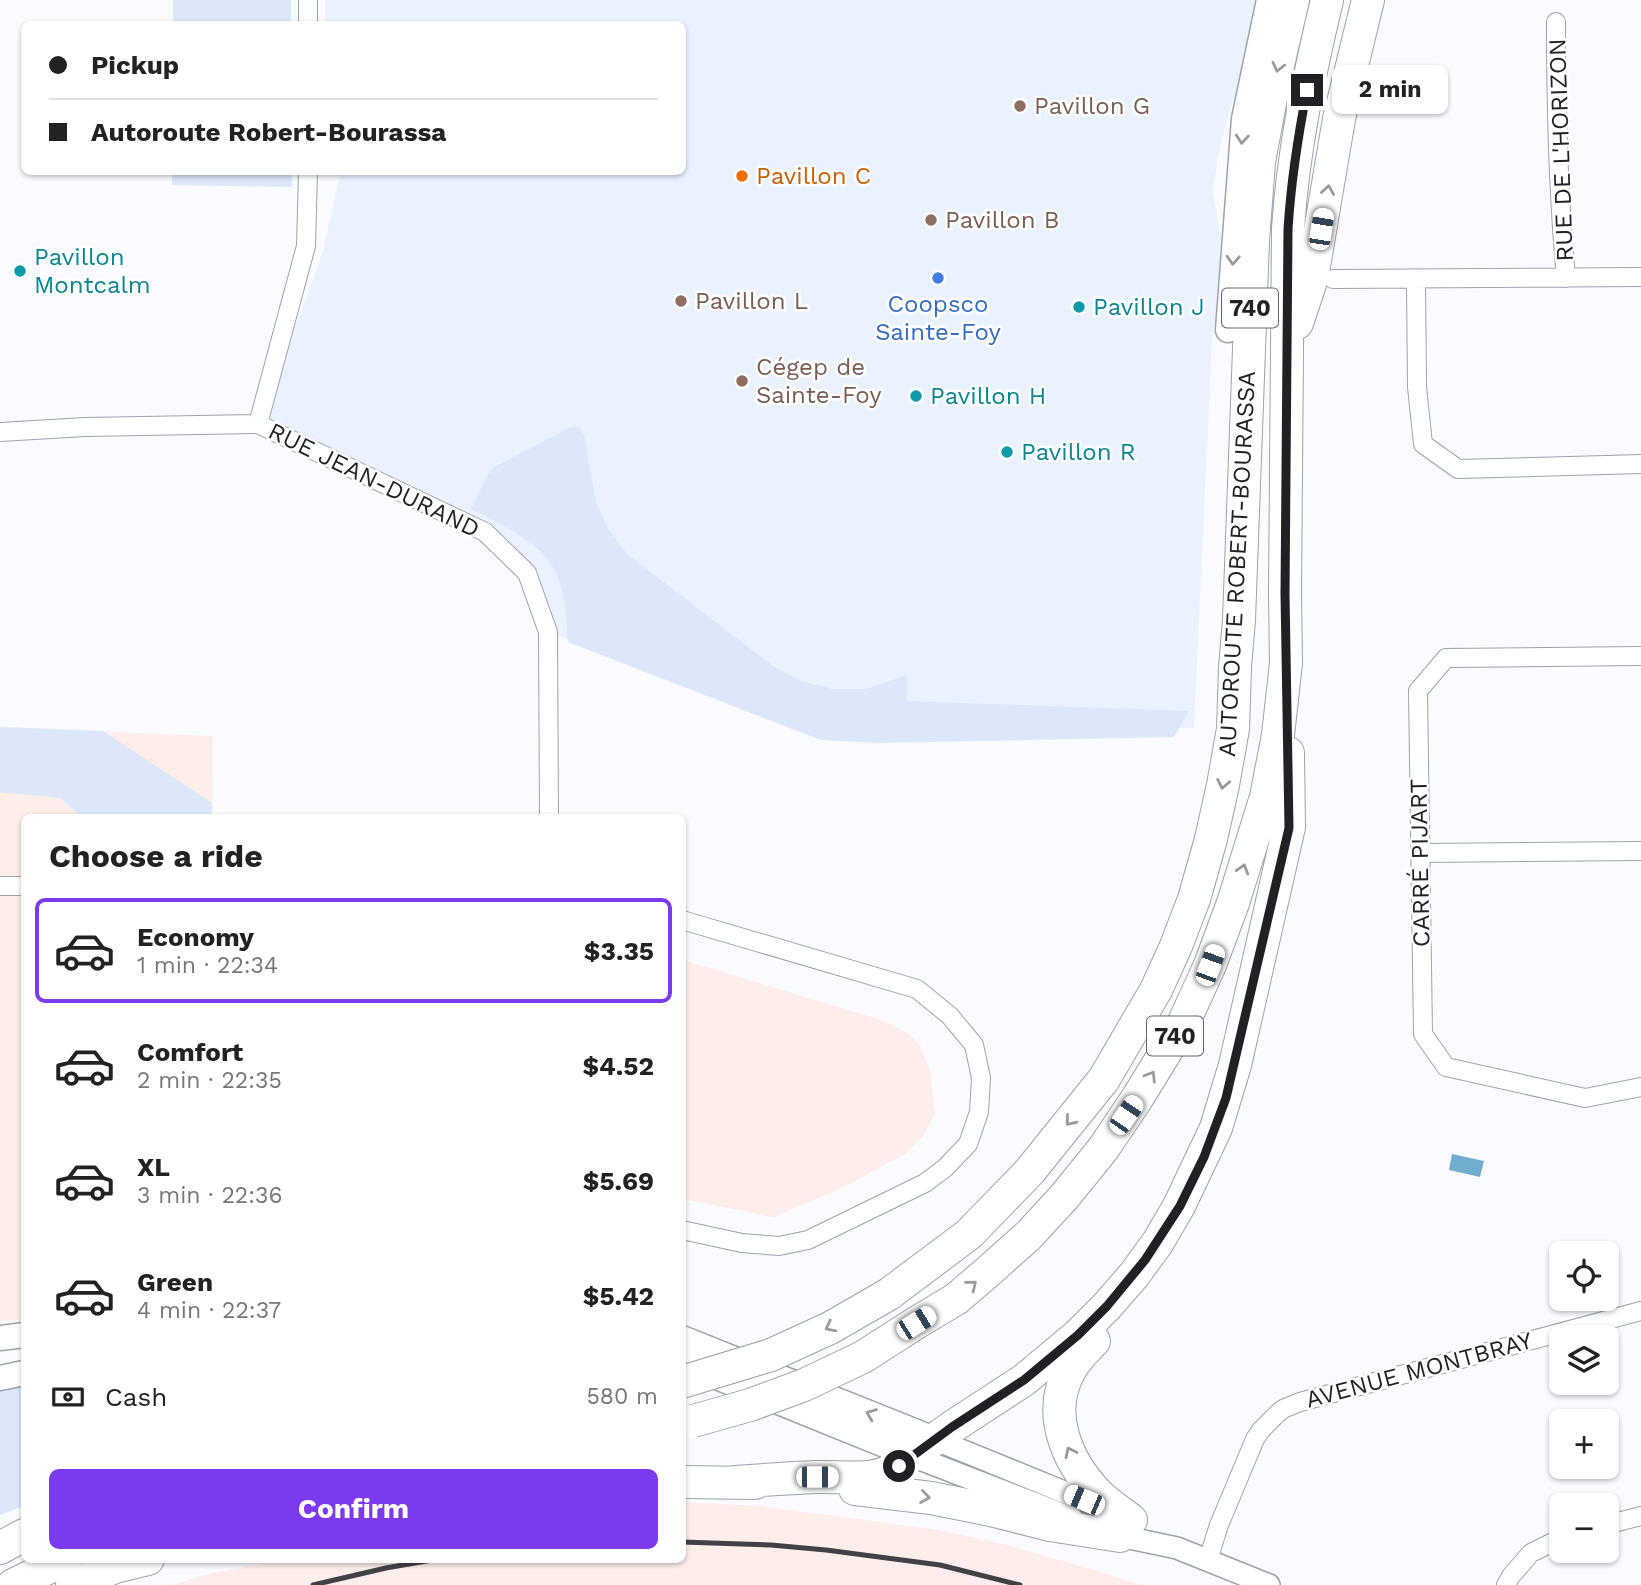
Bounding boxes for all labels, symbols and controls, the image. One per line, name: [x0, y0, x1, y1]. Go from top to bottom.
street label: RUE DE L'HORIZON: [1543, 38, 1579, 262]
text: Pickup: [91, 50, 179, 80]
one-way arrow: [1271, 61, 1286, 73]
callout: 2 min: [1332, 66, 1447, 114]
route end: [1291, 74, 1323, 106]
text: 2 min: [1359, 76, 1421, 103]
place label: Pavillon G: [1034, 92, 1150, 120]
marker: Pavillon G: [1012, 98, 1028, 114]
text: Autoroute Robert-Bourassa: [91, 117, 446, 147]
one-way arrow: [1235, 134, 1250, 145]
place label: Pavillon C: [756, 162, 871, 190]
marker: Pavillon C: [734, 168, 750, 184]
one-way arrow: [1320, 184, 1335, 196]
place label: Pavillon B: [945, 206, 1059, 234]
car: [1308, 207, 1335, 251]
marker: Pavillon B: [923, 212, 939, 228]
place label: Pavillon Montcalm: [34, 243, 151, 299]
one-way arrow: [1226, 255, 1241, 266]
marker: Pavillon Montcalm: [12, 263, 28, 279]
marker: Coopsco Sainte-Foy: [930, 270, 946, 286]
place label: Pavillon L: [695, 287, 808, 315]
road number: 740: [1222, 288, 1278, 328]
place label: Coopsco Sainte-Foy: [875, 290, 1001, 346]
marker: Pavillon L: [673, 293, 689, 309]
place label: Pavillon J: [1093, 293, 1205, 321]
marker: Pavillon J: [1071, 299, 1087, 315]
place label: Cégep de Sainte-Foy: [756, 353, 882, 409]
street label: AUTOROUTE ROBERT-BOURASSA: [1213, 370, 1261, 758]
marker: Cégep de Sainte-Foy: [734, 373, 750, 389]
place label: Pavillon H: [930, 382, 1046, 410]
marker: Pavillon H: [908, 388, 924, 404]
street label: RUE JEAN-DURAND: [264, 417, 484, 543]
place label: Pavillon R: [1021, 438, 1136, 466]
marker: Pavillon R: [999, 444, 1015, 460]
one-way arrow: [1217, 778, 1232, 790]
street label: CARRÉ PIJART: [1405, 779, 1435, 947]
text: Choose a ride: [49, 837, 263, 875]
one-way arrow: [1235, 863, 1250, 875]
icon: car: [53, 919, 116, 982]
text: Economy: [137, 922, 254, 952]
text: $3.35: [584, 936, 654, 966]
car: [1193, 942, 1228, 988]
text: 1 min · 22:34: [137, 952, 278, 979]
road number: 740: [1147, 1016, 1203, 1056]
icon: car: [53, 1034, 116, 1097]
text: Comfort: [137, 1037, 243, 1067]
text: $4.52: [582, 1051, 654, 1081]
text: 2 min · 22:35: [137, 1067, 282, 1094]
one-way arrow: [1143, 1071, 1156, 1084]
car: [1106, 1092, 1147, 1138]
one-way arrow: [1066, 1113, 1079, 1126]
icon: car: [53, 1149, 116, 1212]
text: XL: [137, 1152, 170, 1182]
text: $5.69: [583, 1166, 654, 1196]
text: 3 min · 22:36: [137, 1182, 282, 1209]
map controls: [1549, 1241, 1619, 1563]
button: locate: [1549, 1241, 1619, 1311]
icon: car: [53, 1264, 116, 1327]
text: Green: [137, 1267, 213, 1297]
text: $5.42: [583, 1281, 654, 1311]
one-way arrow: [964, 1281, 977, 1293]
text: 4 min · 22:37: [137, 1297, 281, 1324]
car: [893, 1303, 940, 1343]
one-way arrow: [824, 1319, 837, 1332]
button: layers: [1549, 1325, 1619, 1395]
street label: AVENUE MONTBRAY: [1303, 1326, 1536, 1414]
icon: cash: [49, 1378, 87, 1416]
text: Cash: [105, 1382, 167, 1412]
text: 580 m: [586, 1383, 658, 1410]
one-way arrow: [866, 1408, 878, 1422]
button: +: [1549, 1409, 1619, 1479]
one-way arrow: [1064, 1447, 1078, 1459]
route start: [883, 1450, 915, 1482]
car: [797, 1467, 839, 1488]
button: Confirm: [49, 1469, 658, 1549]
car: [1061, 1482, 1108, 1518]
one-way arrow: [919, 1489, 931, 1504]
button: −: [1549, 1493, 1619, 1563]

